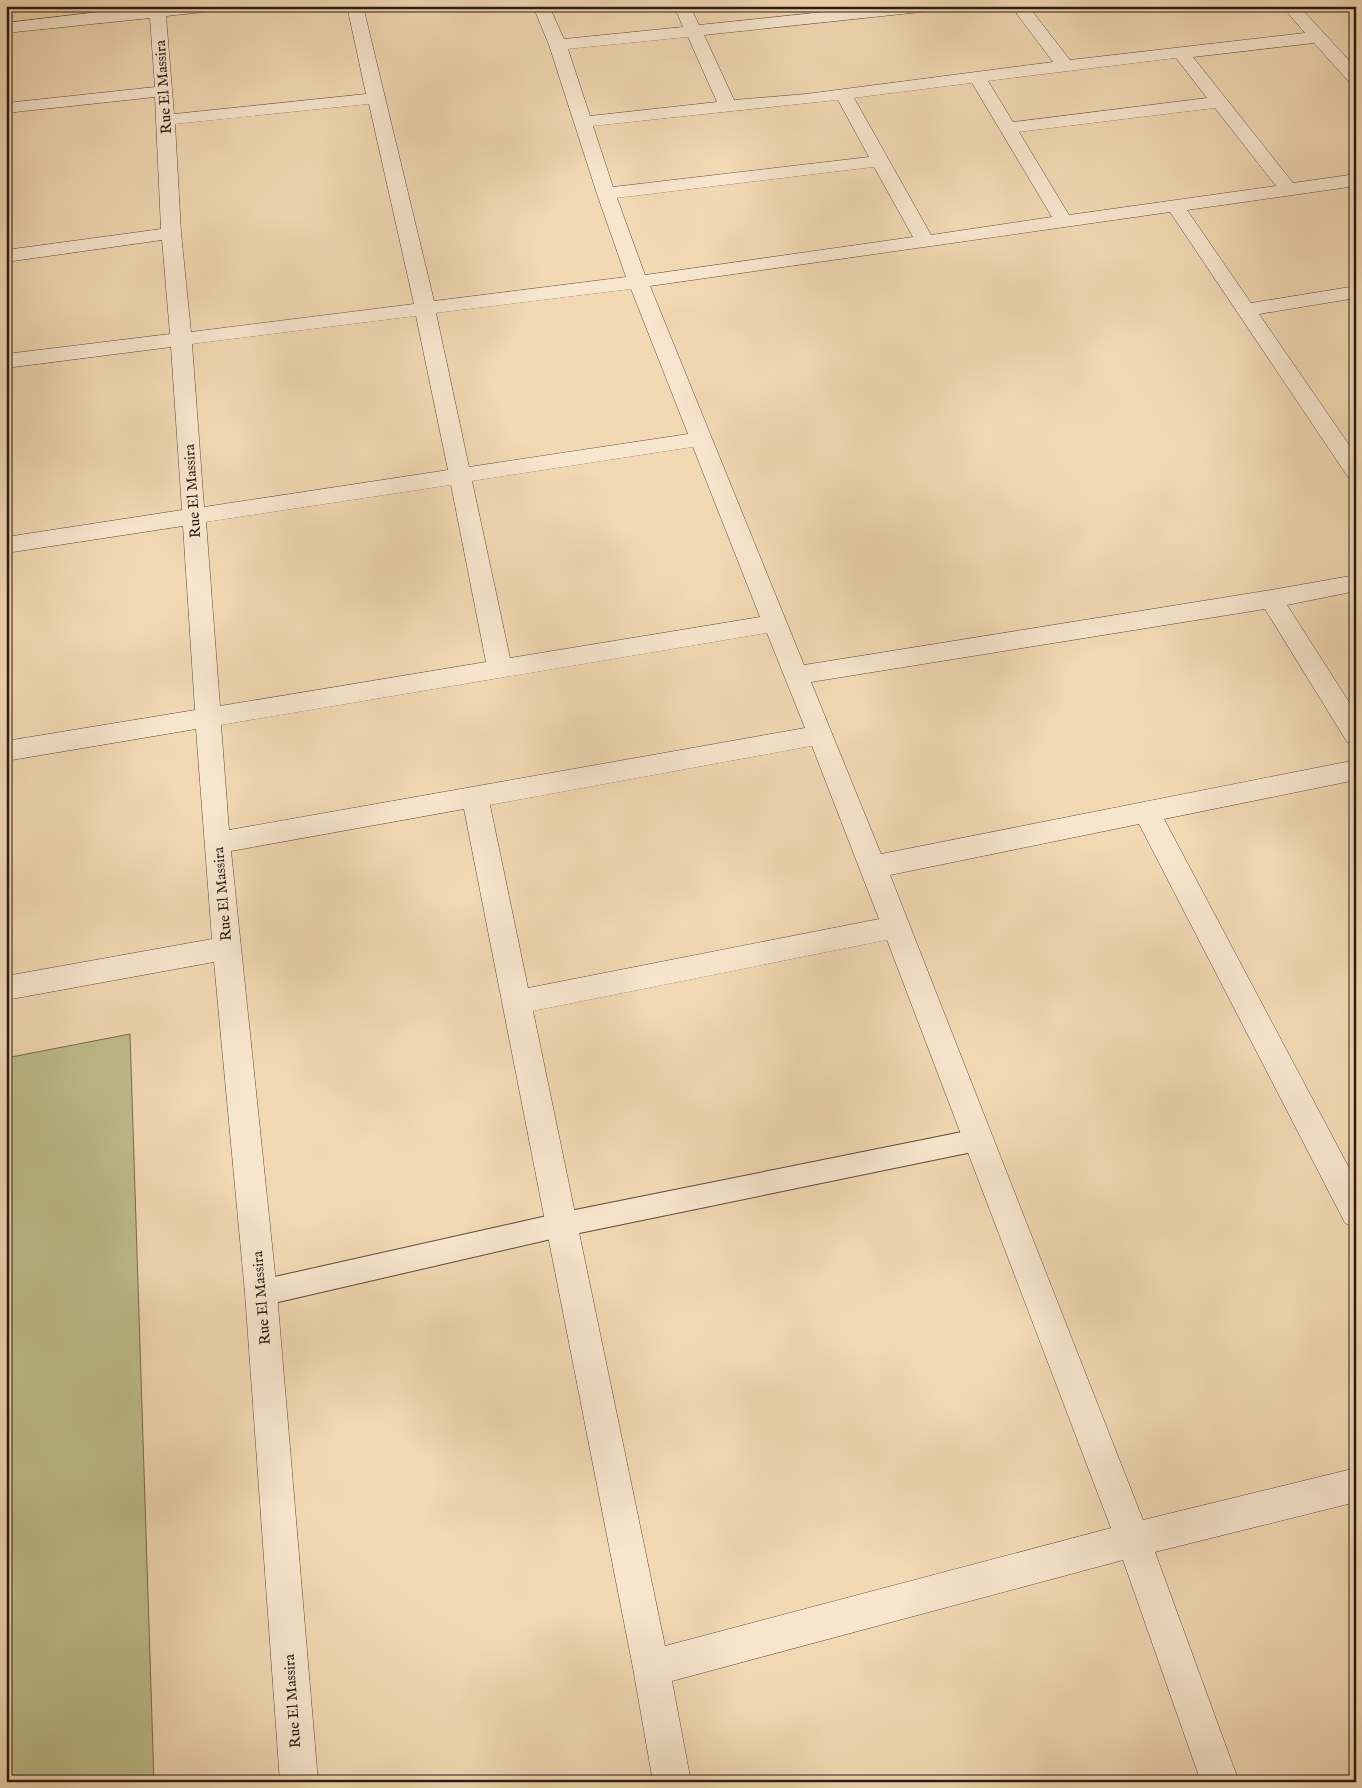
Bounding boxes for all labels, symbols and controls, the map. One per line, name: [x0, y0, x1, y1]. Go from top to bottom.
street label: Rue El Massira: [151, 39, 176, 135]
street label: Rue El Massira: [180, 443, 205, 539]
street label: Rue El Massira: [209, 846, 236, 942]
street label: Rue El Massira: [248, 1250, 275, 1346]
street label: Rue El Massira: [280, 1653, 305, 1749]

